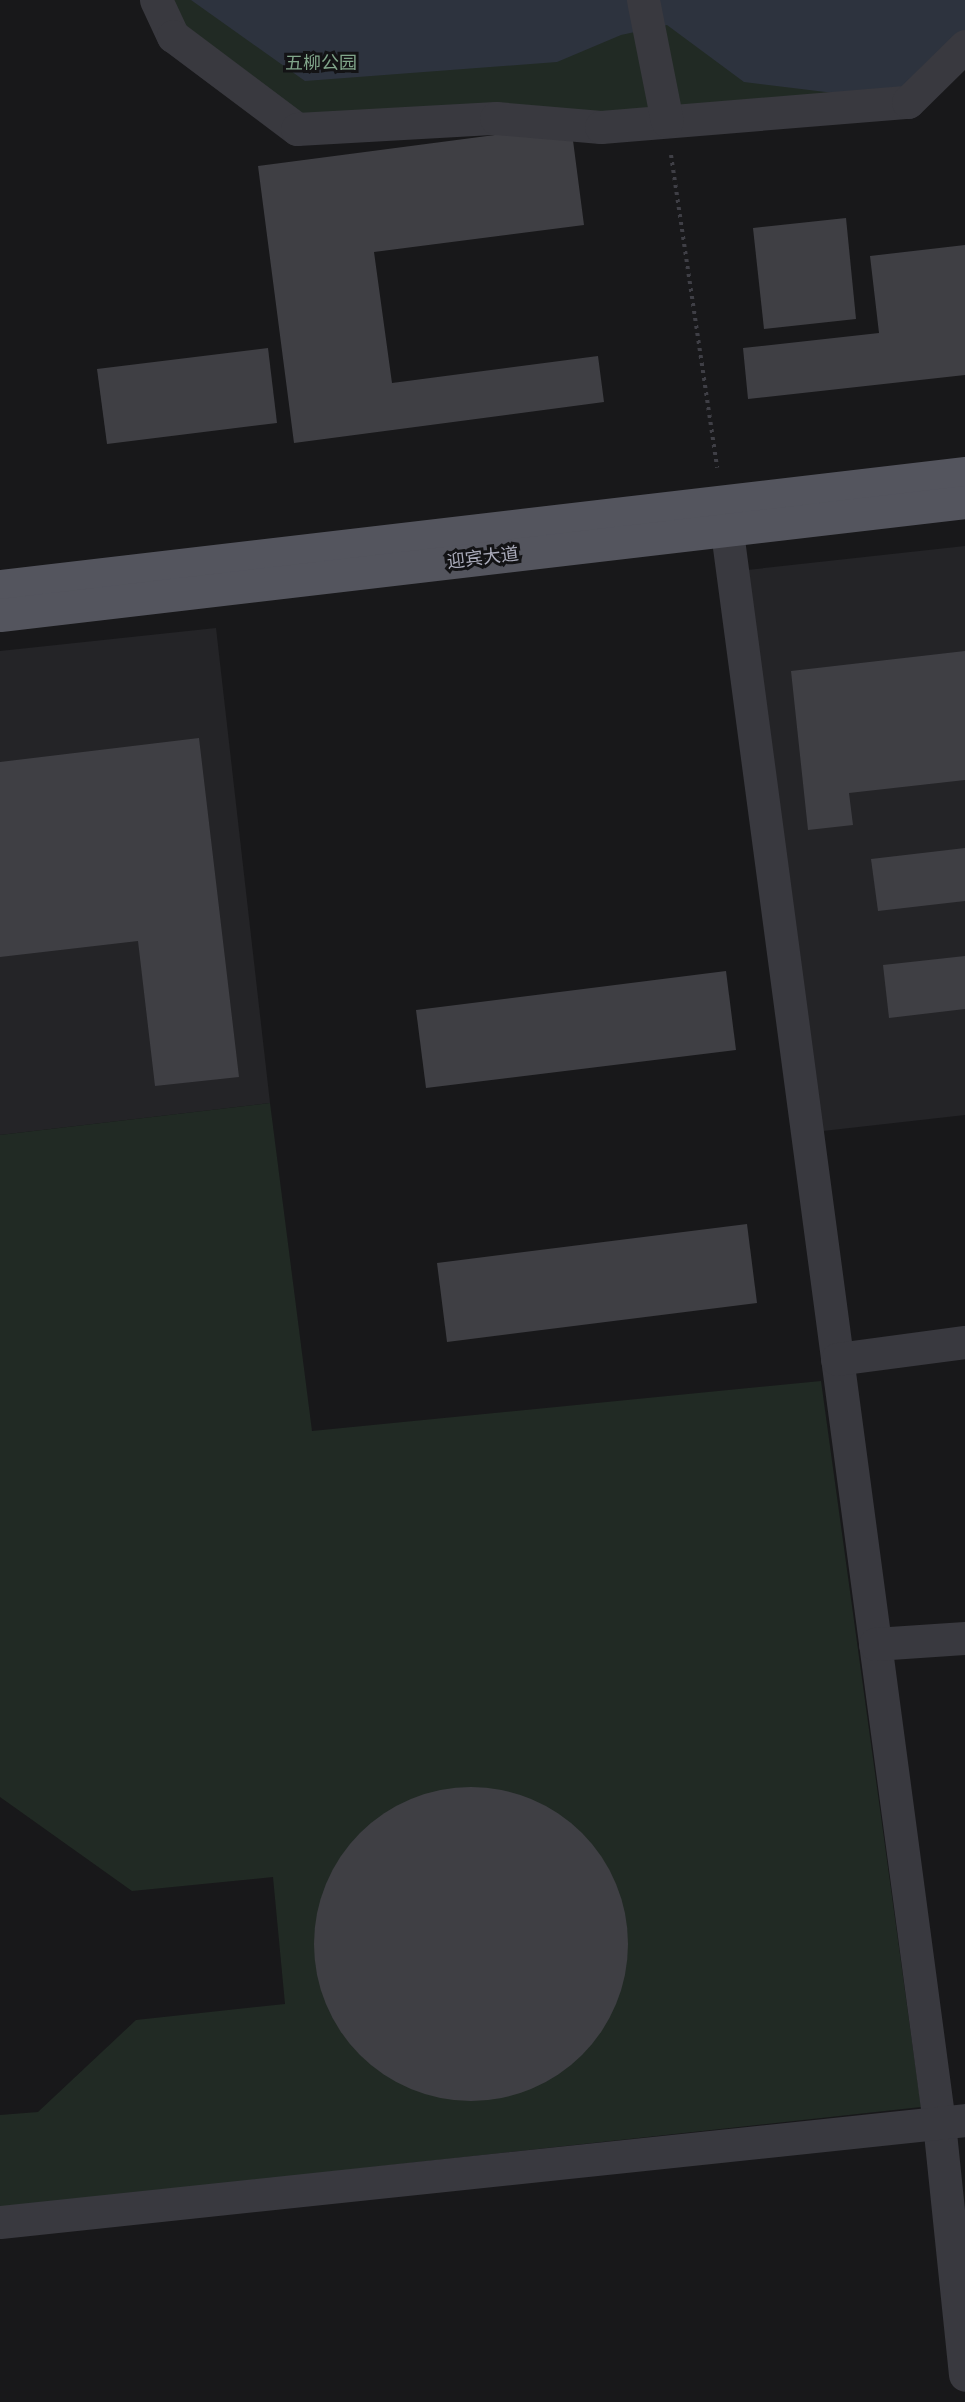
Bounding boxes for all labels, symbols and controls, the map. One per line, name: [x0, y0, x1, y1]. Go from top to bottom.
park label: 五柳公园: [285, 53, 357, 75]
street label: 迎宾大道: [446, 544, 520, 574]

